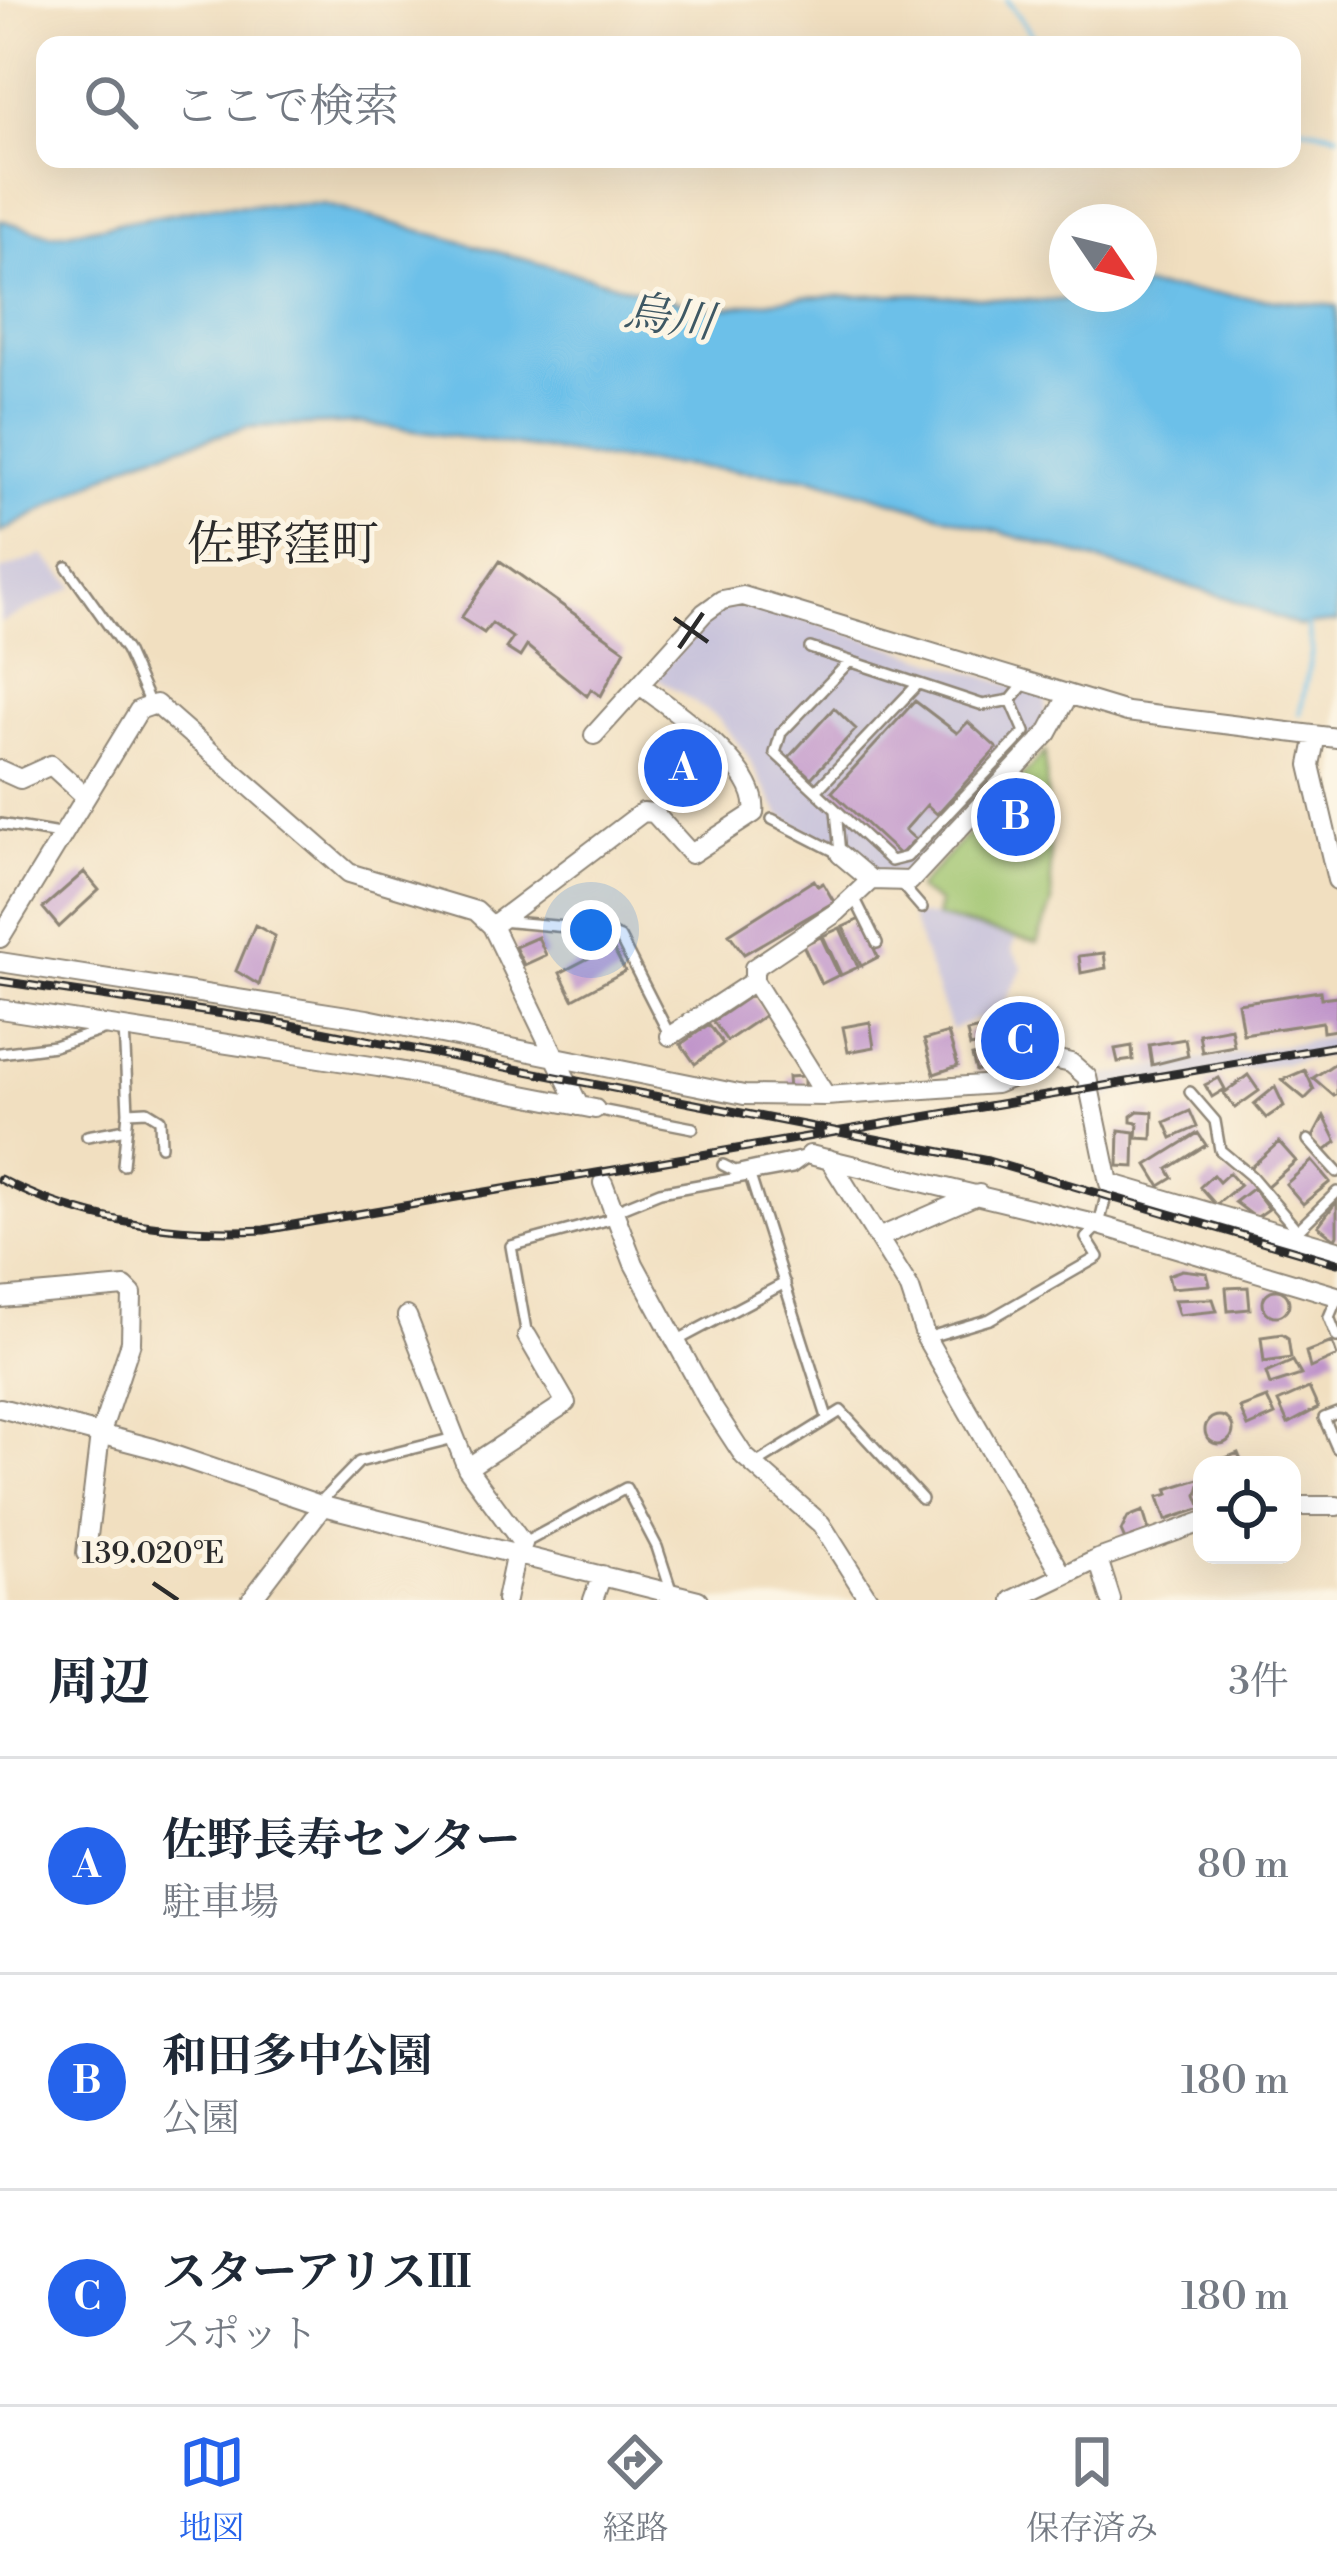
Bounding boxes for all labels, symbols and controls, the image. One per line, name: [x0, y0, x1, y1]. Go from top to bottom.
search box: [36, 36, 1301, 168]
icon: search: [78, 69, 144, 135]
text: ここで検索: [174, 79, 399, 136]
north arrow: [1049, 204, 1157, 312]
water label: 烏川: [620, 284, 722, 353]
district label: 佐野窪町: [187, 516, 379, 576]
pin: A: [644, 723, 722, 813]
pin: B: [977, 772, 1055, 862]
your location: [561, 900, 621, 960]
pin: C: [981, 996, 1059, 1086]
map controls: [1193, 1456, 1301, 1564]
button: locate: [1193, 1456, 1301, 1564]
text: 139.020°E: [82, 1535, 224, 1573]
text: 周辺: [48, 1652, 150, 1716]
text: 3件: [1228, 1658, 1289, 1707]
text: 佐野長寿センター: [162, 1813, 520, 1870]
text: A: [73, 1841, 101, 1890]
text: 80 m: [1197, 1841, 1289, 1890]
text: 駐車場: [162, 1879, 279, 1928]
text: 和田多中公園: [162, 2029, 432, 2086]
text: B: [72, 2057, 102, 2106]
text: 180 m: [1181, 2057, 1289, 2106]
text: 公園: [162, 2095, 240, 2144]
text: スターアリスⅢ: [162, 2245, 472, 2302]
text: C: [73, 2273, 101, 2322]
text: 180 m: [1181, 2273, 1289, 2322]
text: スポット: [162, 2311, 318, 2360]
tab: 地図: [179, 2429, 245, 2550]
tab: 経路: [602, 2429, 668, 2550]
tab: 保存済み: [1026, 2429, 1158, 2550]

